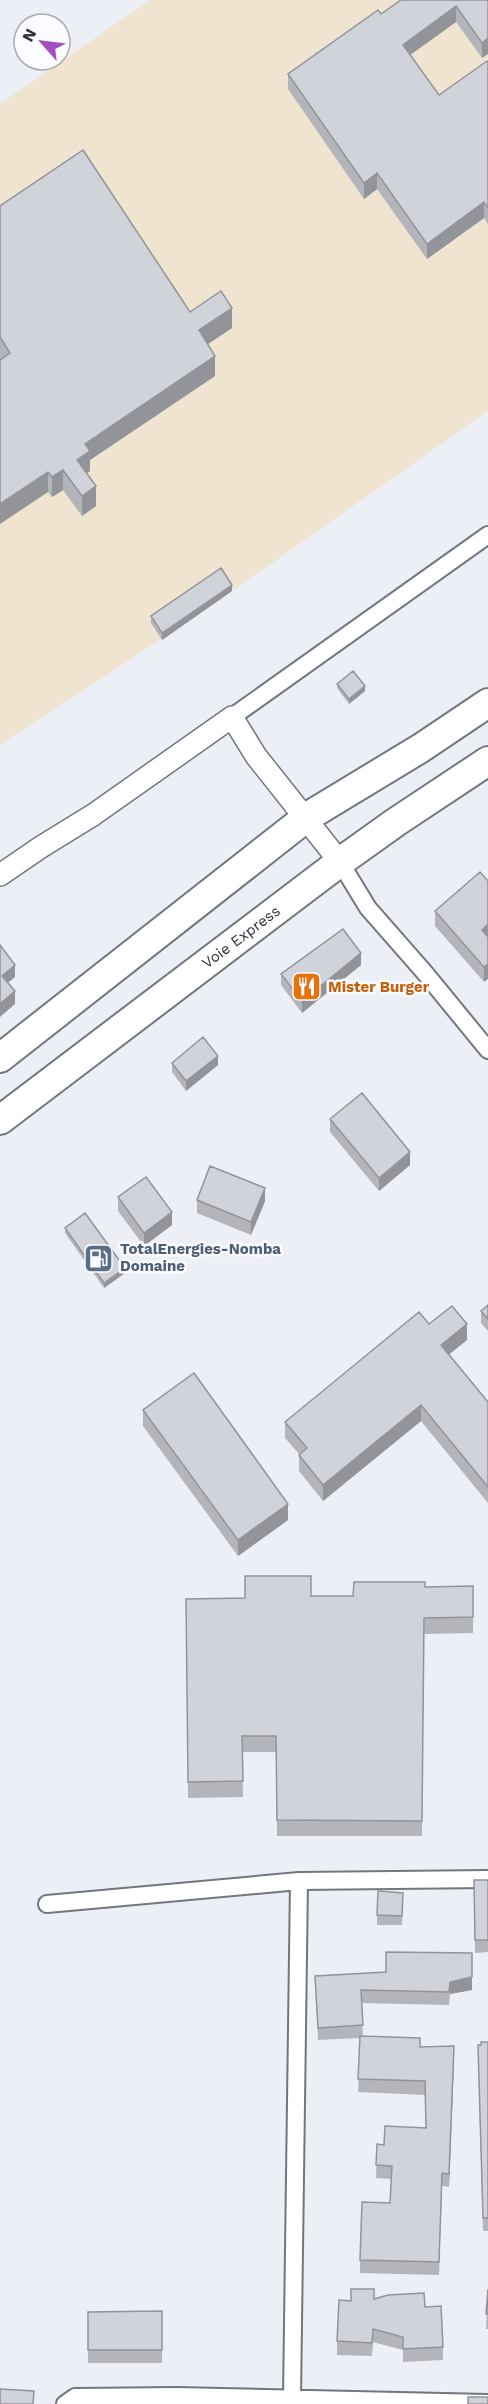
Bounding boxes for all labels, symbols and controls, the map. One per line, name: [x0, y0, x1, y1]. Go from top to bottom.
north arrow: [12, 12, 72, 72]
text: N: [18, 25, 40, 45]
street label: Voie Express: [198, 902, 284, 972]
restaurant icon: Mister Burger: [291, 971, 323, 1003]
place label: Mister Burger: [328, 978, 430, 996]
place label: TotalEnergies-Nomba Domaine: [120, 1240, 281, 1275]
fuel station icon: TotalEnergies-Nomba Domaine: [83, 1242, 115, 1274]

